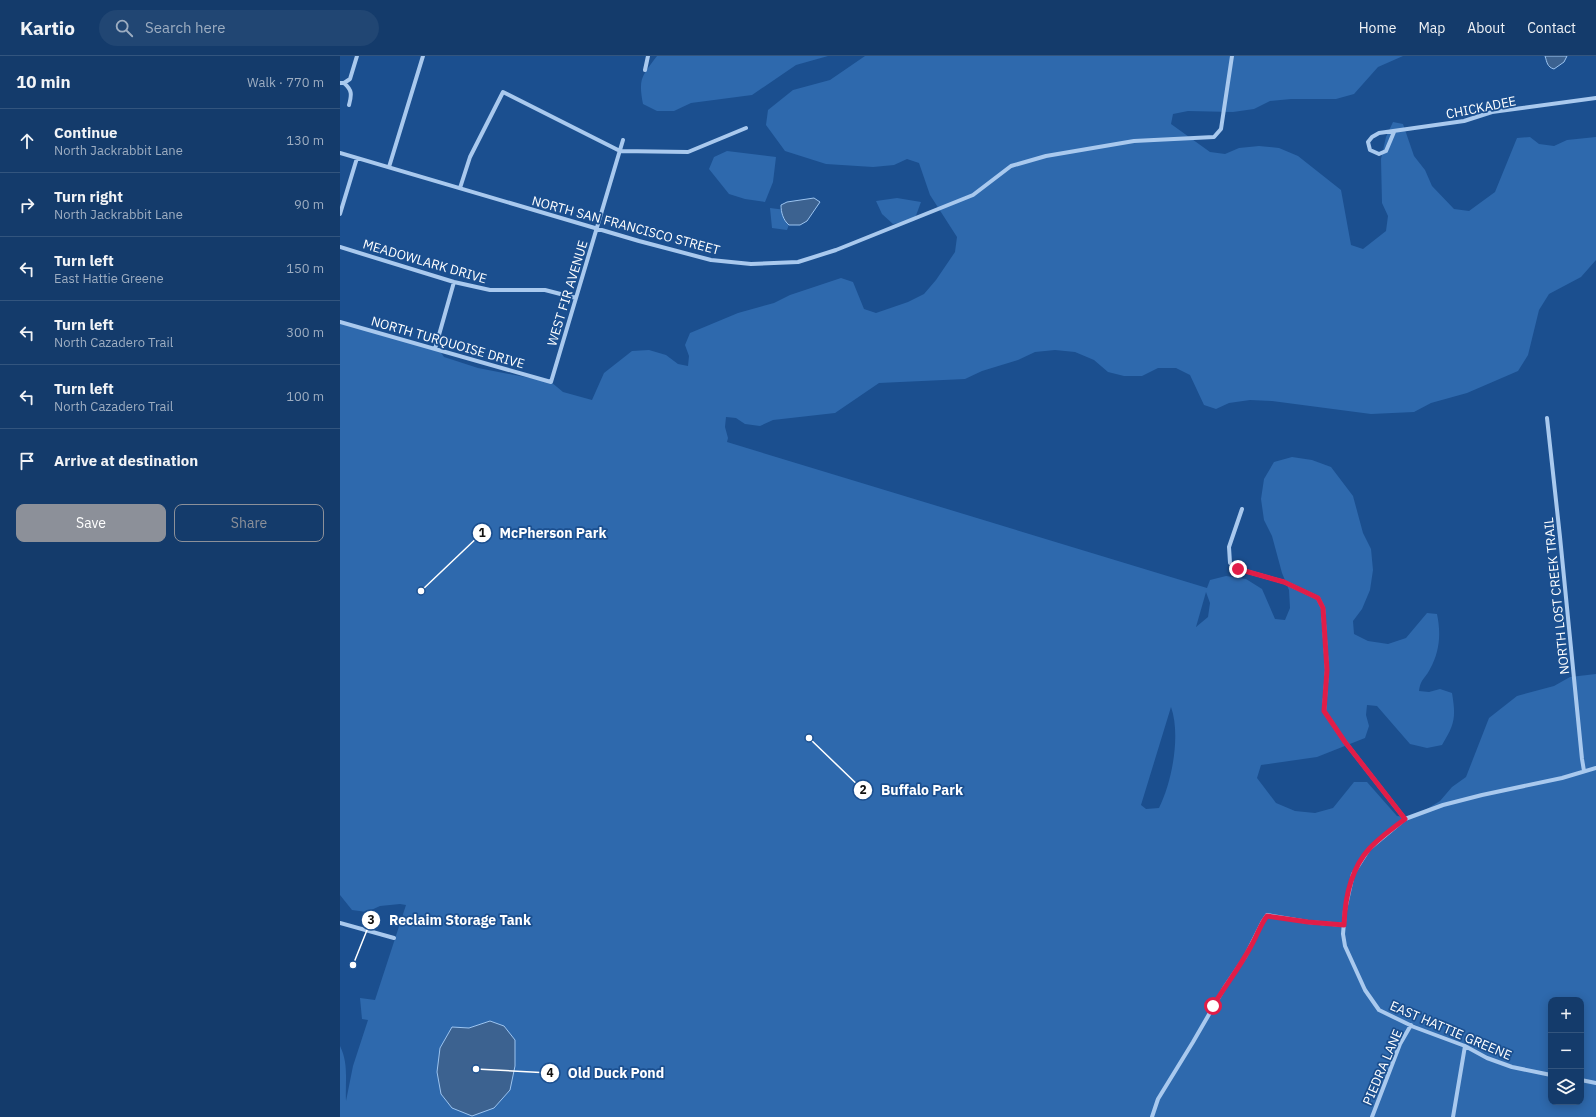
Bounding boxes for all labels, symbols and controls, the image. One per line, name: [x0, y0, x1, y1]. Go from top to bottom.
search box: [99, 10, 379, 46]
text: Kartio: [20, 16, 75, 40]
icon: search: [113, 17, 135, 39]
text: Search here: [145, 18, 225, 37]
text: Home: [1359, 19, 1396, 37]
text: Map: [1418, 19, 1445, 37]
text: About: [1467, 19, 1505, 37]
text: Contact: [1527, 19, 1576, 37]
text: 10 min: [16, 71, 71, 93]
text: Walk · 770 m: [247, 74, 324, 91]
street label: CHICKADEE: [1445, 92, 1518, 123]
text: Continue: [54, 123, 118, 142]
icon: ahead: [16, 130, 38, 152]
text: 130 m: [286, 132, 324, 149]
text: North Jackrabbit Lane: [54, 142, 183, 159]
text: Turn right: [54, 187, 123, 206]
street label: NORTH SAN FRANCISCO STREET: [530, 192, 722, 259]
icon: right: [16, 194, 38, 216]
text: 90 m: [294, 196, 324, 213]
text: North Jackrabbit Lane: [54, 206, 183, 223]
street label: MEADOWLARK DRIVE: [361, 236, 489, 287]
street label: WEST FIR AVENUE: [543, 238, 592, 348]
text: Turn left: [54, 251, 114, 270]
icon: left: [16, 258, 38, 280]
text: 150 m: [286, 260, 324, 277]
text: East Hattie Greene: [54, 270, 164, 287]
street label: NORTH TURQUOISE DRIVE: [369, 312, 527, 373]
text: Turn left: [54, 315, 114, 334]
icon: left: [16, 322, 38, 344]
text: 300 m: [286, 324, 324, 341]
text: North Cazadero Trail: [54, 334, 173, 351]
text: Turn left: [54, 379, 114, 398]
icon: left: [16, 386, 38, 408]
text: 100 m: [286, 388, 324, 405]
text: North Cazadero Trail: [54, 398, 173, 415]
icon: arrive: [16, 450, 38, 472]
text: Arrive at destination: [54, 451, 198, 470]
button: Save: [16, 504, 166, 542]
button: Share: [174, 504, 324, 542]
street label: NORTH LOST CREEK TRAIL: [1540, 516, 1573, 675]
callout: McPherson Park: [472, 520, 615, 546]
text: McPherson Park: [499, 524, 607, 542]
text: 1: [478, 525, 486, 540]
route end: [1229, 560, 1247, 578]
callout: Buffalo Park: [853, 777, 971, 803]
text: Buffalo Park: [881, 781, 964, 799]
text: 2: [859, 782, 867, 797]
callout: Reclaim Storage Tank: [361, 907, 539, 933]
text: Reclaim Storage Tank: [389, 911, 532, 929]
text: 3: [367, 912, 375, 927]
route start: [1204, 997, 1222, 1015]
street label: EAST HATTIE GREENE: [1387, 997, 1514, 1064]
map controls: [1548, 997, 1584, 1105]
button: +: [1548, 997, 1584, 1033]
street label: PIEDRA LANE: [1359, 1027, 1406, 1108]
button: −: [1548, 1033, 1584, 1069]
callout: Old Duck Pond: [540, 1060, 672, 1086]
text: Old Duck Pond: [568, 1064, 664, 1082]
text: 4: [546, 1065, 554, 1080]
button: layers: [1548, 1069, 1584, 1105]

